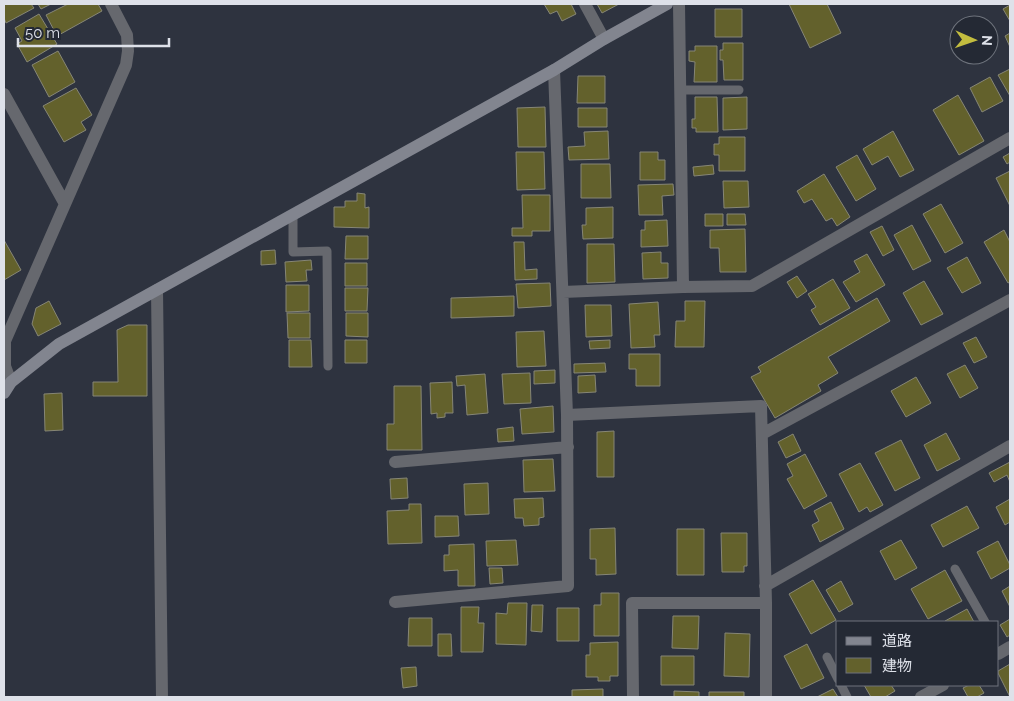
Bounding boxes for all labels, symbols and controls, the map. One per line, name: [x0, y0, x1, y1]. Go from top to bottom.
scale bar: [18, 15, 169, 47]
north arrow: [949, 15, 999, 65]
text: 50 m: [25, 24, 60, 42]
text: N: [979, 35, 995, 46]
legend: [836, 621, 999, 686]
text: 道路: [882, 632, 912, 650]
text: 建物: [882, 657, 912, 675]

